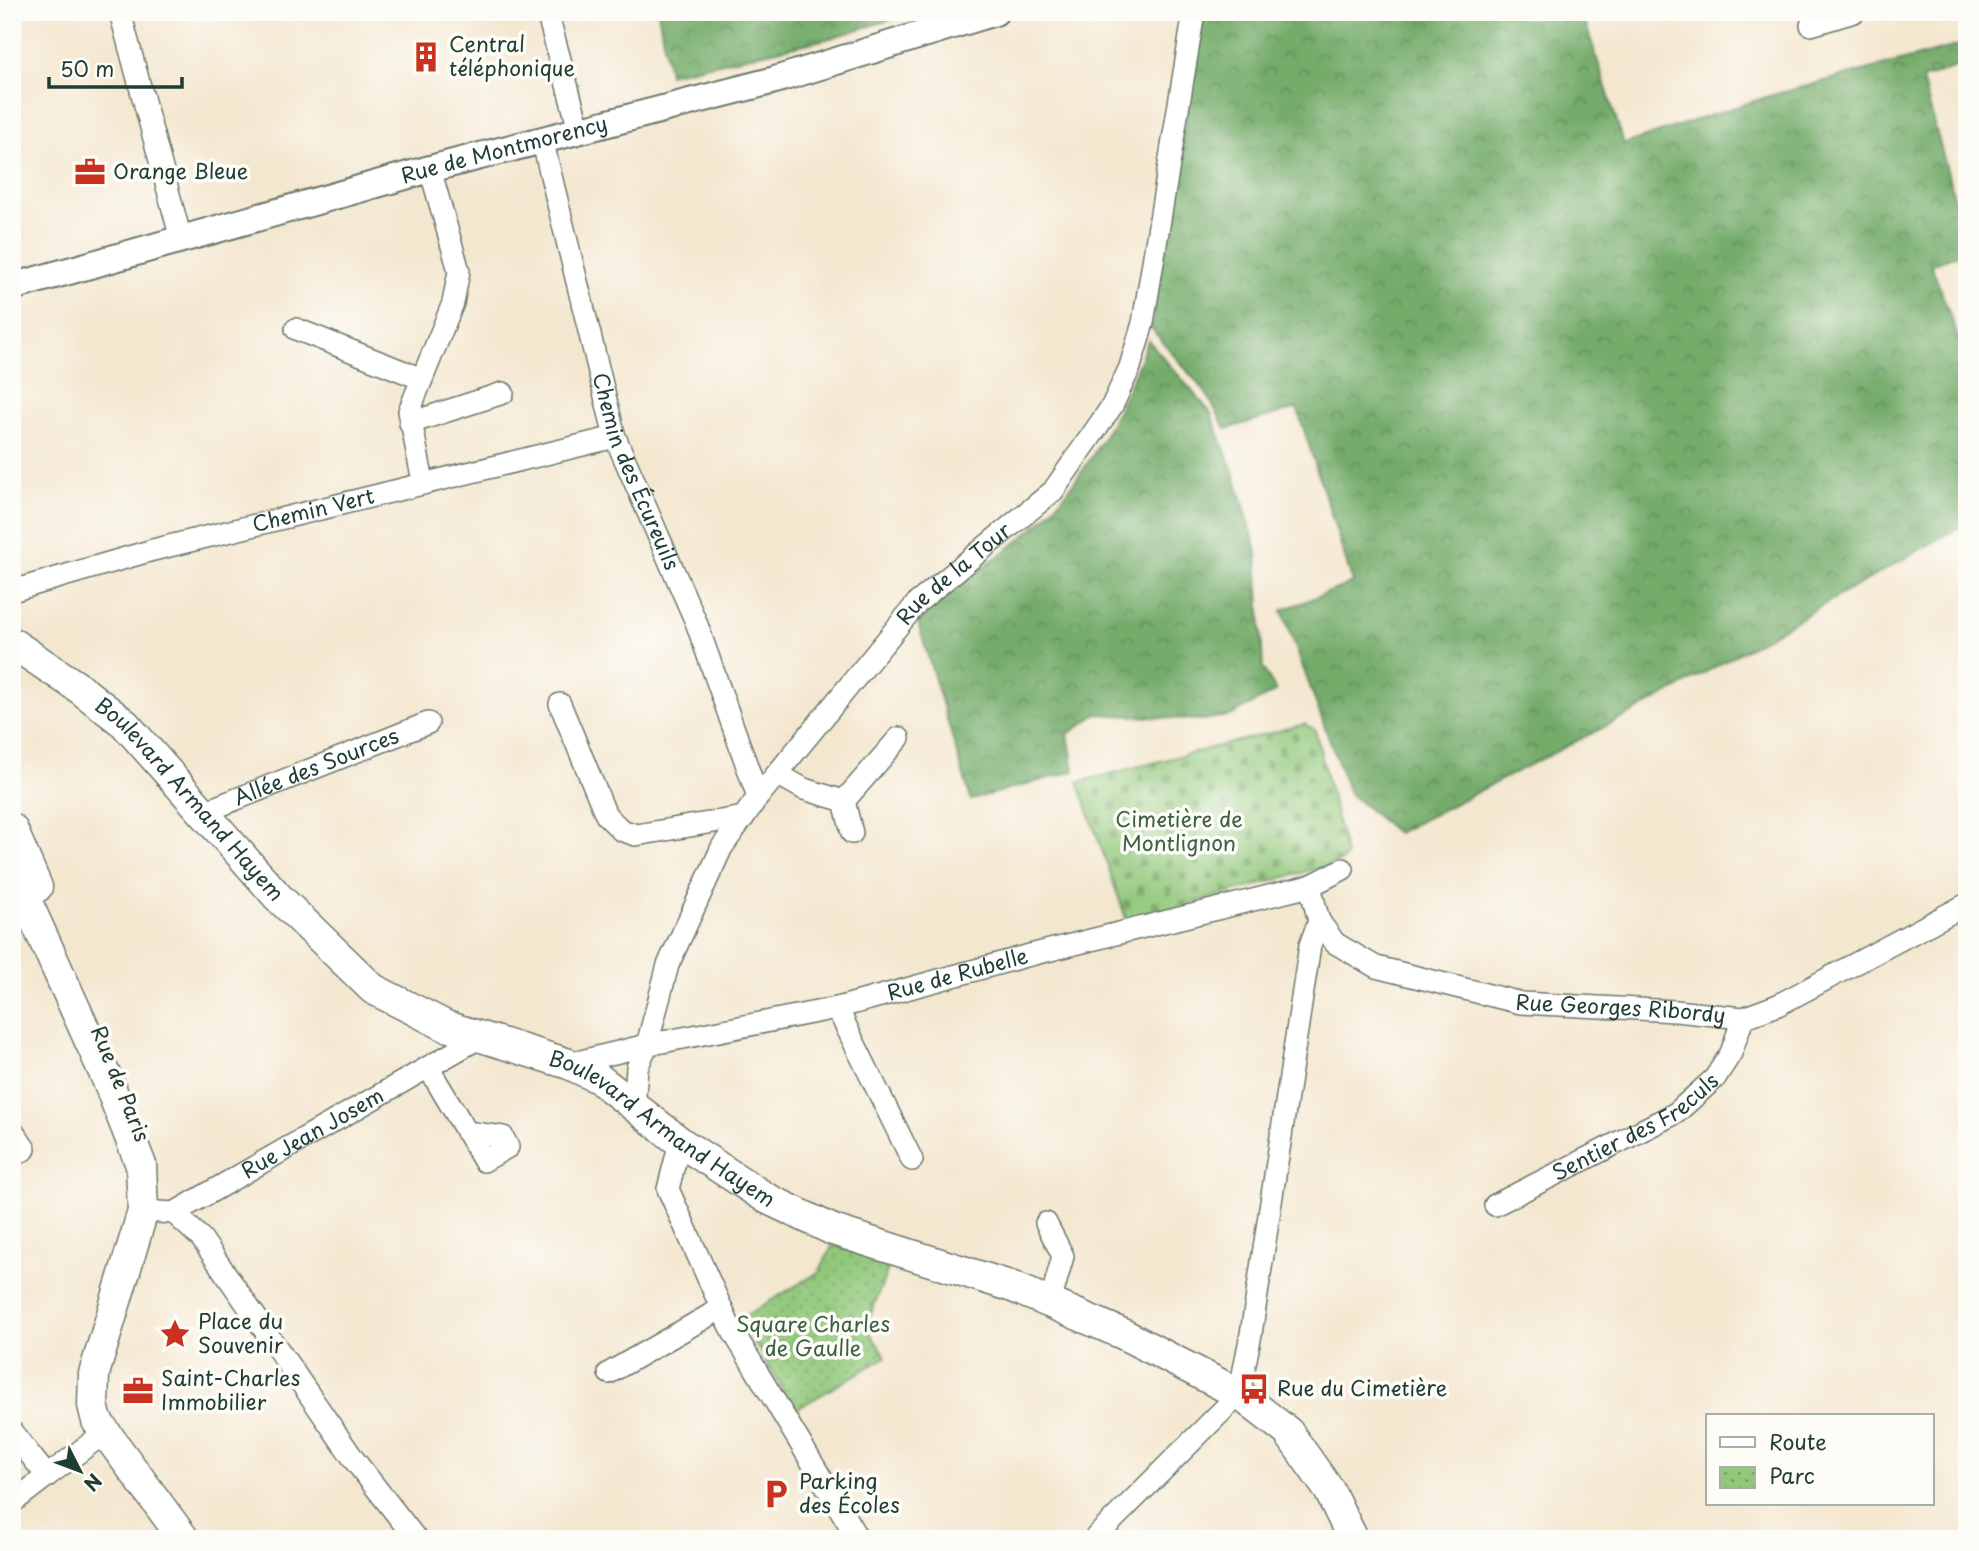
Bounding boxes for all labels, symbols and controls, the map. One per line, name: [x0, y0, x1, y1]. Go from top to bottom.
place label: Central téléphonique: [449, 27, 575, 83]
building icon: Central téléphonique: [409, 40, 443, 74]
scale bar: [49, 46, 182, 90]
text: 50 m: [60, 52, 114, 84]
street label: Rue de Montmorency: [397, 106, 610, 190]
place label: Orange Bleue: [113, 154, 248, 186]
office icon: Orange Bleue: [73, 155, 107, 189]
street label: Chemin des Écureuils: [586, 369, 689, 574]
street label: Chemin Vert: [249, 478, 377, 539]
street label: Rue de la Tour: [887, 514, 1017, 631]
street label: Boulevard Armand Hayem: [89, 688, 293, 907]
street label: Allée des Sources: [229, 718, 403, 813]
park label: Cimetière de Montlignon: [1115, 802, 1243, 858]
street label: Rue de Rubelle: [883, 938, 1031, 1007]
street label: Rue Georges Ribordy: [1515, 985, 1727, 1030]
street label: Rue de Paris: [84, 1020, 160, 1146]
street label: Boulevard Armand Hayem: [545, 1041, 782, 1214]
street label: Sentier des Freculs: [1546, 1064, 1725, 1188]
street label: Rue Jean Josem: [235, 1078, 389, 1185]
place label: Place du Souvenir: [198, 1304, 284, 1360]
park label: Square Charles de Gaulle: [736, 1307, 890, 1363]
place icon: Place du Souvenir: [158, 1317, 192, 1351]
place label: Saint-Charles Immobilier: [161, 1361, 300, 1417]
place label: Rue du Cimetière: [1277, 1371, 1447, 1403]
bus stop icon: Rue du Cimetière: [1237, 1372, 1271, 1406]
office icon: Saint-Charles Immobilier: [121, 1374, 155, 1408]
legend: [1706, 1414, 1934, 1506]
text: Route: [1769, 1425, 1827, 1457]
north arrow: [46, 1436, 116, 1506]
text: Parc: [1769, 1459, 1815, 1491]
place label: Parking des Écoles: [799, 1464, 900, 1520]
text: N: [78, 1468, 109, 1498]
parking icon: Parking des Écoles: [759, 1477, 793, 1511]

